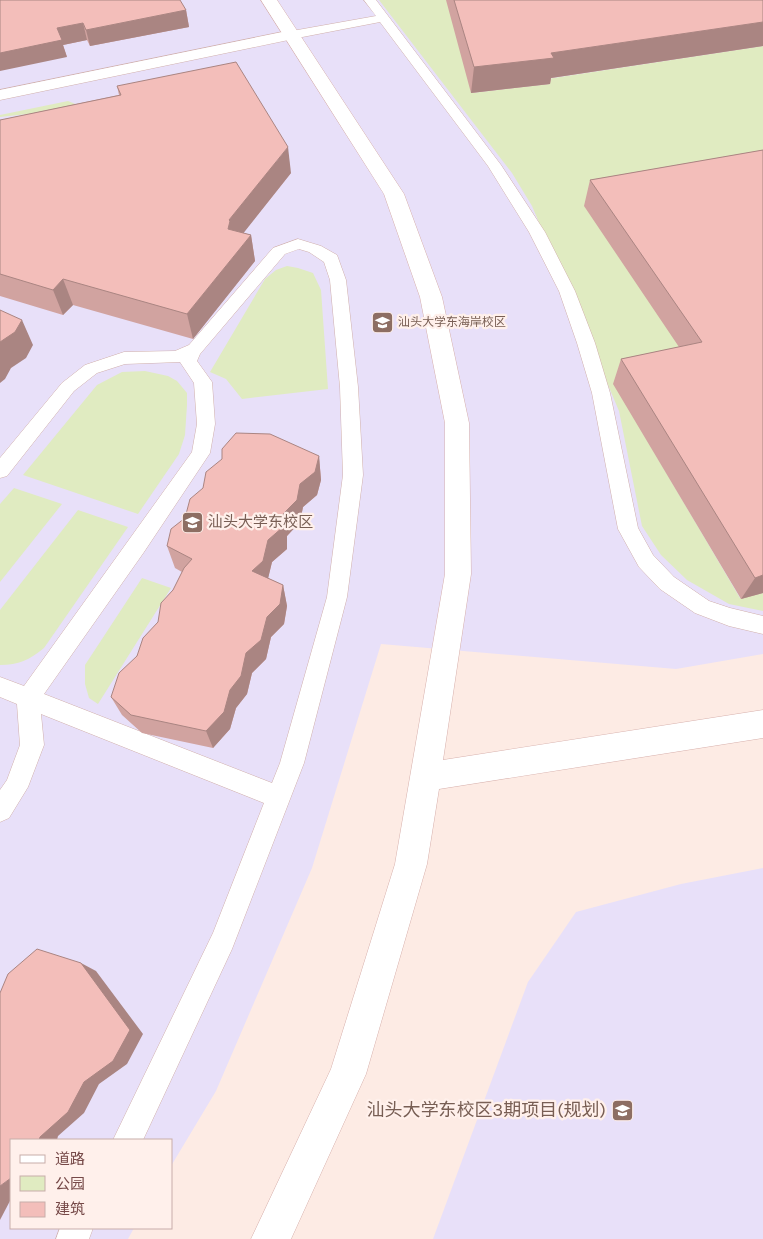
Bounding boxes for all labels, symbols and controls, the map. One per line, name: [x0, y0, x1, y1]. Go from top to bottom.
school or university icon: 汕头大学东海岸校区: [370, 310, 394, 334]
place label: 汕头大学东海岸校区: [398, 315, 506, 329]
school or university icon: 汕头大学东校区: [180, 510, 204, 534]
place label: 汕头大学东校区: [208, 513, 313, 531]
school or university icon: 汕头大学东校区3期项目(规划): [610, 1098, 634, 1122]
place label: 汕头大学东校区3期项目(规划): [367, 1099, 606, 1121]
legend: [10, 1139, 172, 1229]
text: 道路: [55, 1150, 85, 1168]
text: 公园: [55, 1175, 85, 1193]
text: 建筑: [55, 1200, 85, 1218]

